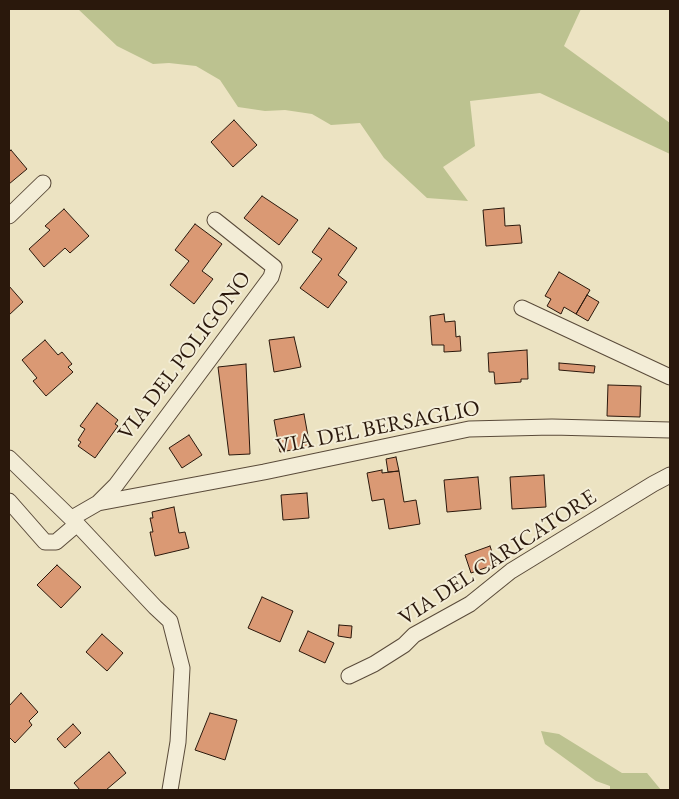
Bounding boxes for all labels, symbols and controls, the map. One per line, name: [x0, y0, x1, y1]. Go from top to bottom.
street label: VIA DEL POLIGONO: [113, 266, 257, 446]
street label: VIA DEL BERSAGLIO: [274, 395, 482, 461]
street label: VIA DEL CARICATORE: [394, 484, 602, 632]

